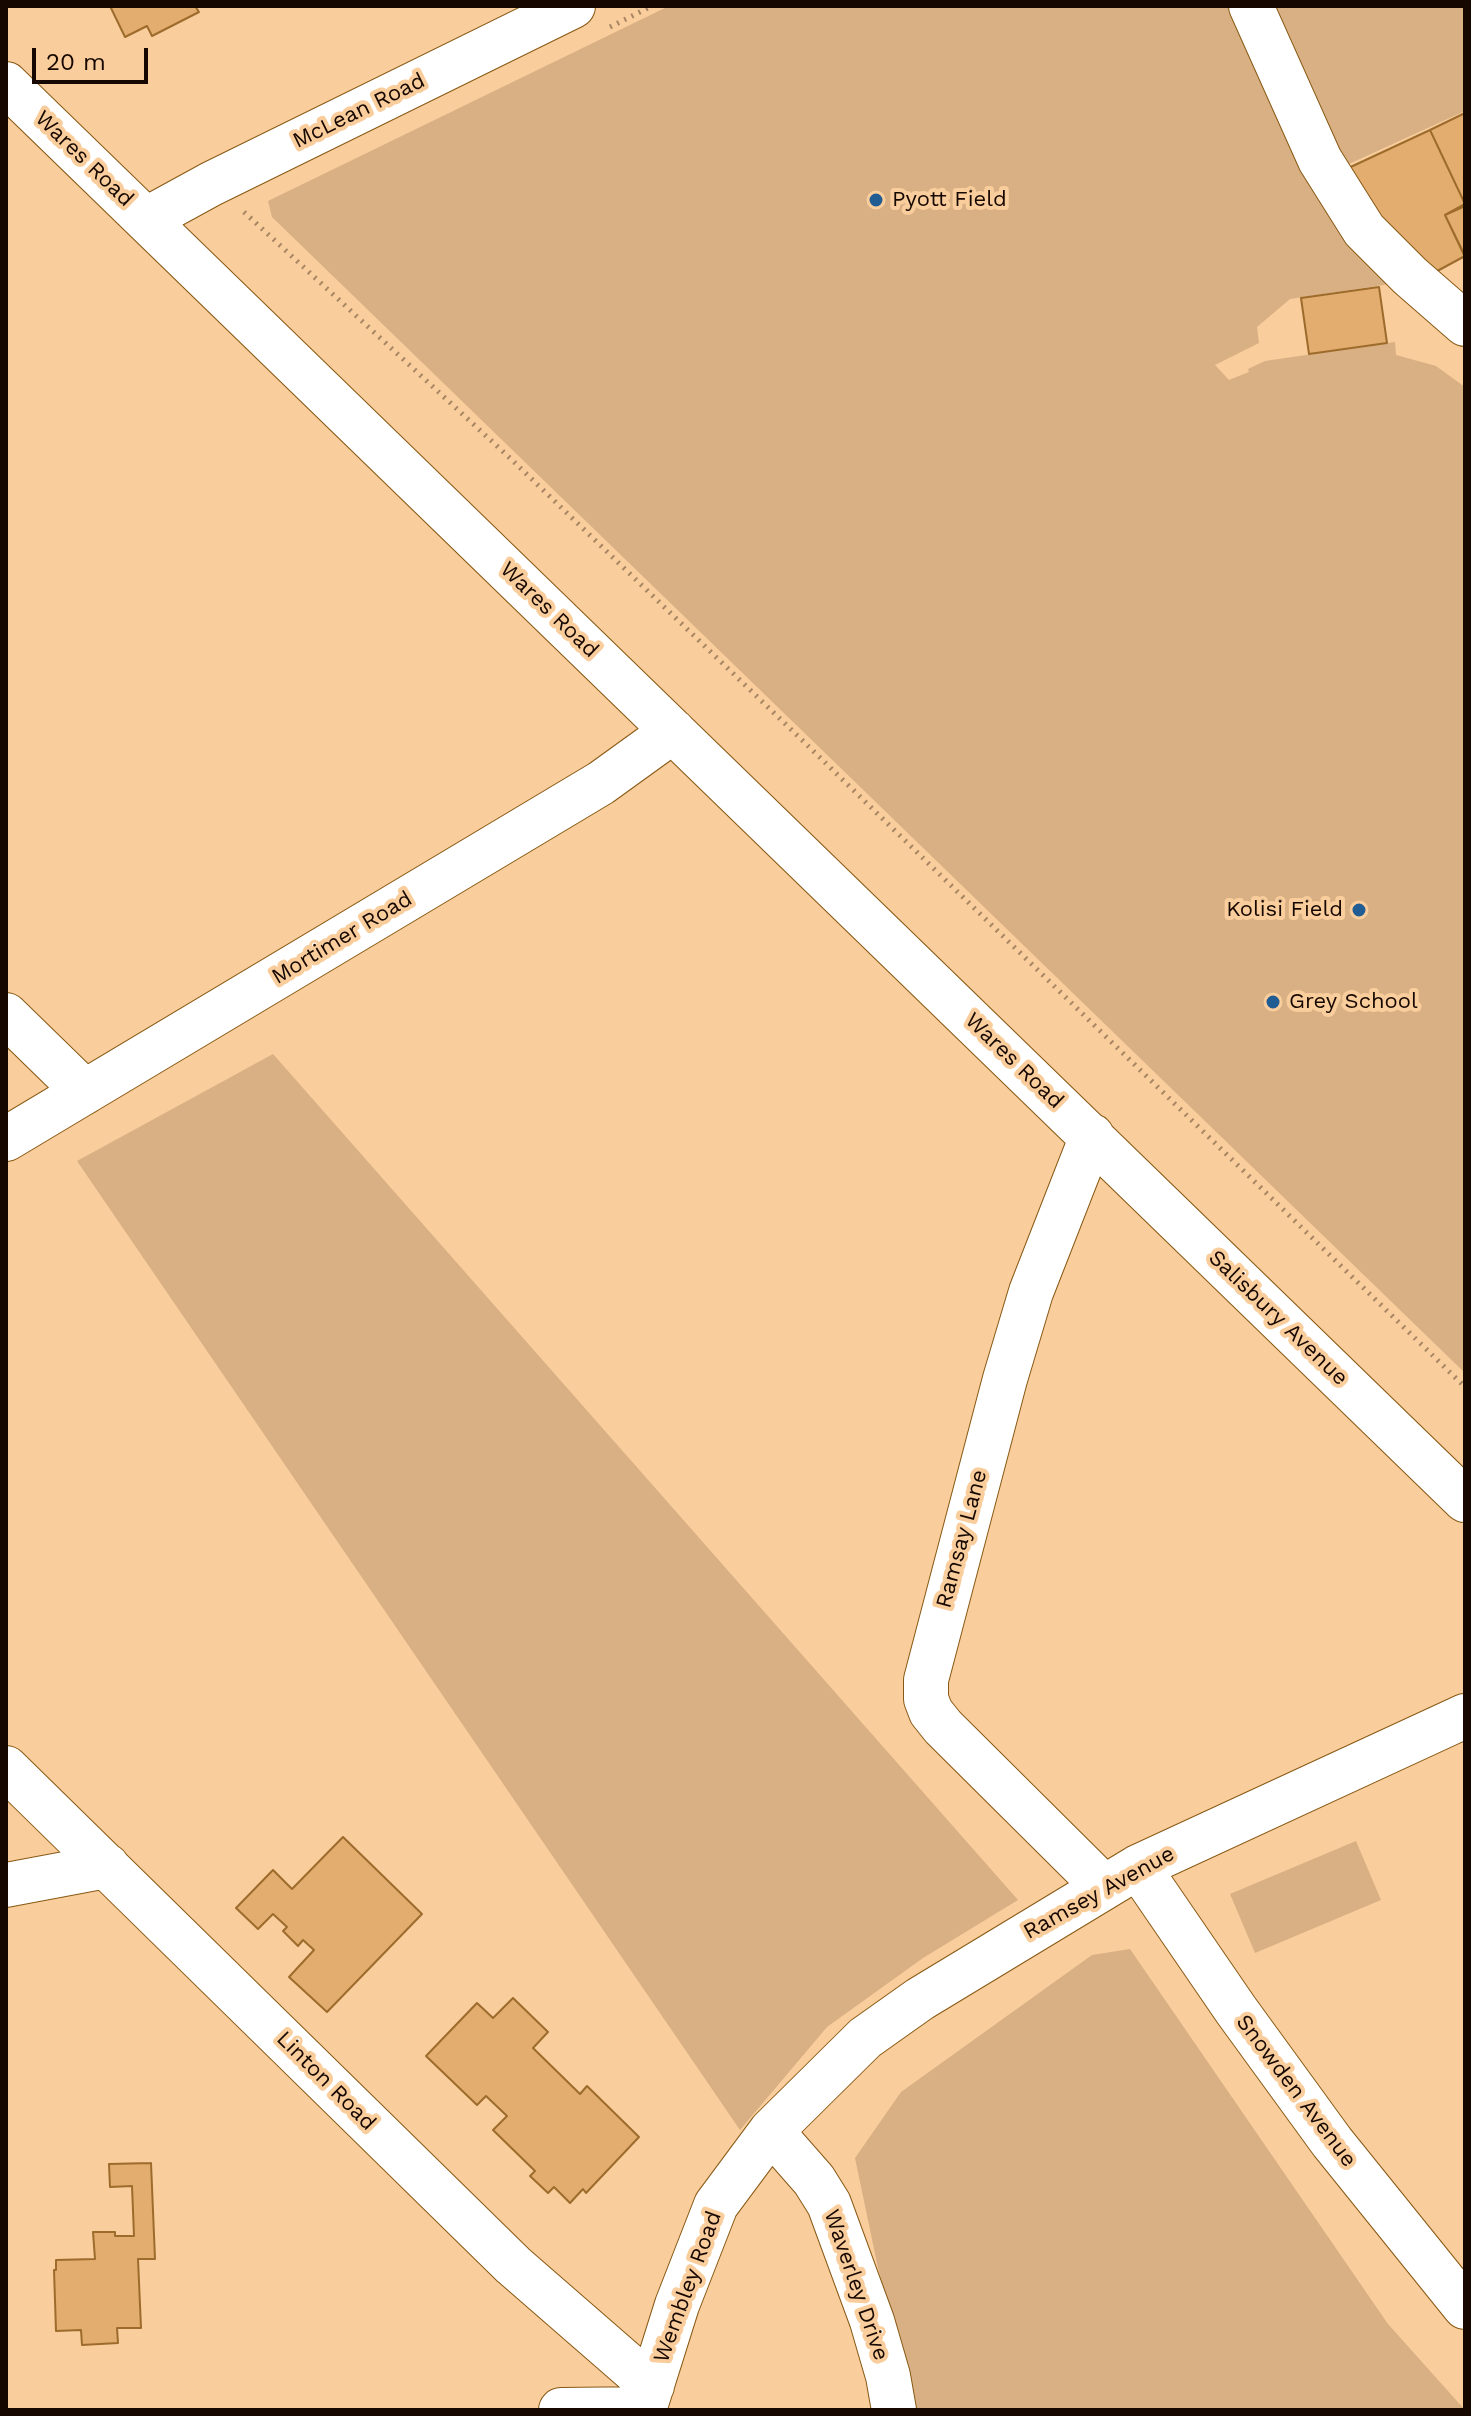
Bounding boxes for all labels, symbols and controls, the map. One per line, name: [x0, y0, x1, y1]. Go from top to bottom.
scale bar: [36, 32, 152, 82]
text: 20 m: [46, 48, 106, 76]
street label: McLean Road: [289, 68, 429, 154]
street label: Wares Road: [29, 105, 139, 213]
place label: Pyott Field: [892, 187, 1007, 213]
marker: Pyott Field: [867, 191, 885, 209]
street label: Wares Road: [494, 556, 604, 664]
street label: Mortimer Road: [267, 886, 417, 990]
place label: Kolisi Field: [1226, 897, 1343, 923]
marker: Kolisi Field: [1350, 901, 1368, 919]
place label: Grey School: [1289, 989, 1418, 1015]
marker: Grey School: [1264, 993, 1282, 1011]
street label: Wares Road: [959, 1007, 1069, 1115]
street label: Salisbury Avenue: [1203, 1245, 1353, 1391]
street label: Ramsay Lane: [931, 1467, 993, 1611]
street label: Ramsey Avenue: [1019, 1841, 1179, 1945]
street label: Snowden Avenue: [1230, 2010, 1362, 2172]
street label: Linton Road: [271, 2026, 381, 2136]
street label: Waverley Drive: [818, 2206, 894, 2364]
street label: Wembley Road: [648, 2208, 728, 2366]

